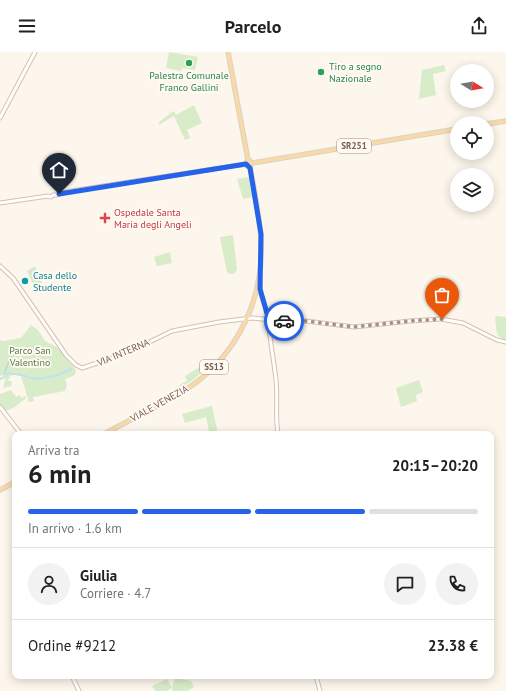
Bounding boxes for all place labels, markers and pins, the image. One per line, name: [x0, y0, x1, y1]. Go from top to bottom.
marker: Palestra Comunale Franco Gallini: [184, 58, 194, 68]
place label: Tiro a segno Nazionale: [329, 60, 382, 85]
marker: Tiro a segno Nazionale: [316, 67, 326, 77]
place label: Palestra Comunale Franco Gallini: [149, 69, 229, 94]
pin: [42, 153, 76, 194]
place label: Ospedale Santa Maria degli Angeli: [114, 206, 192, 231]
marker: Ospedale Santa Maria degli Angeli: [99, 212, 111, 224]
place label: Casa dello Studente: [33, 269, 77, 294]
marker: Casa dello Studente: [20, 276, 30, 286]
pin: [425, 278, 459, 319]

